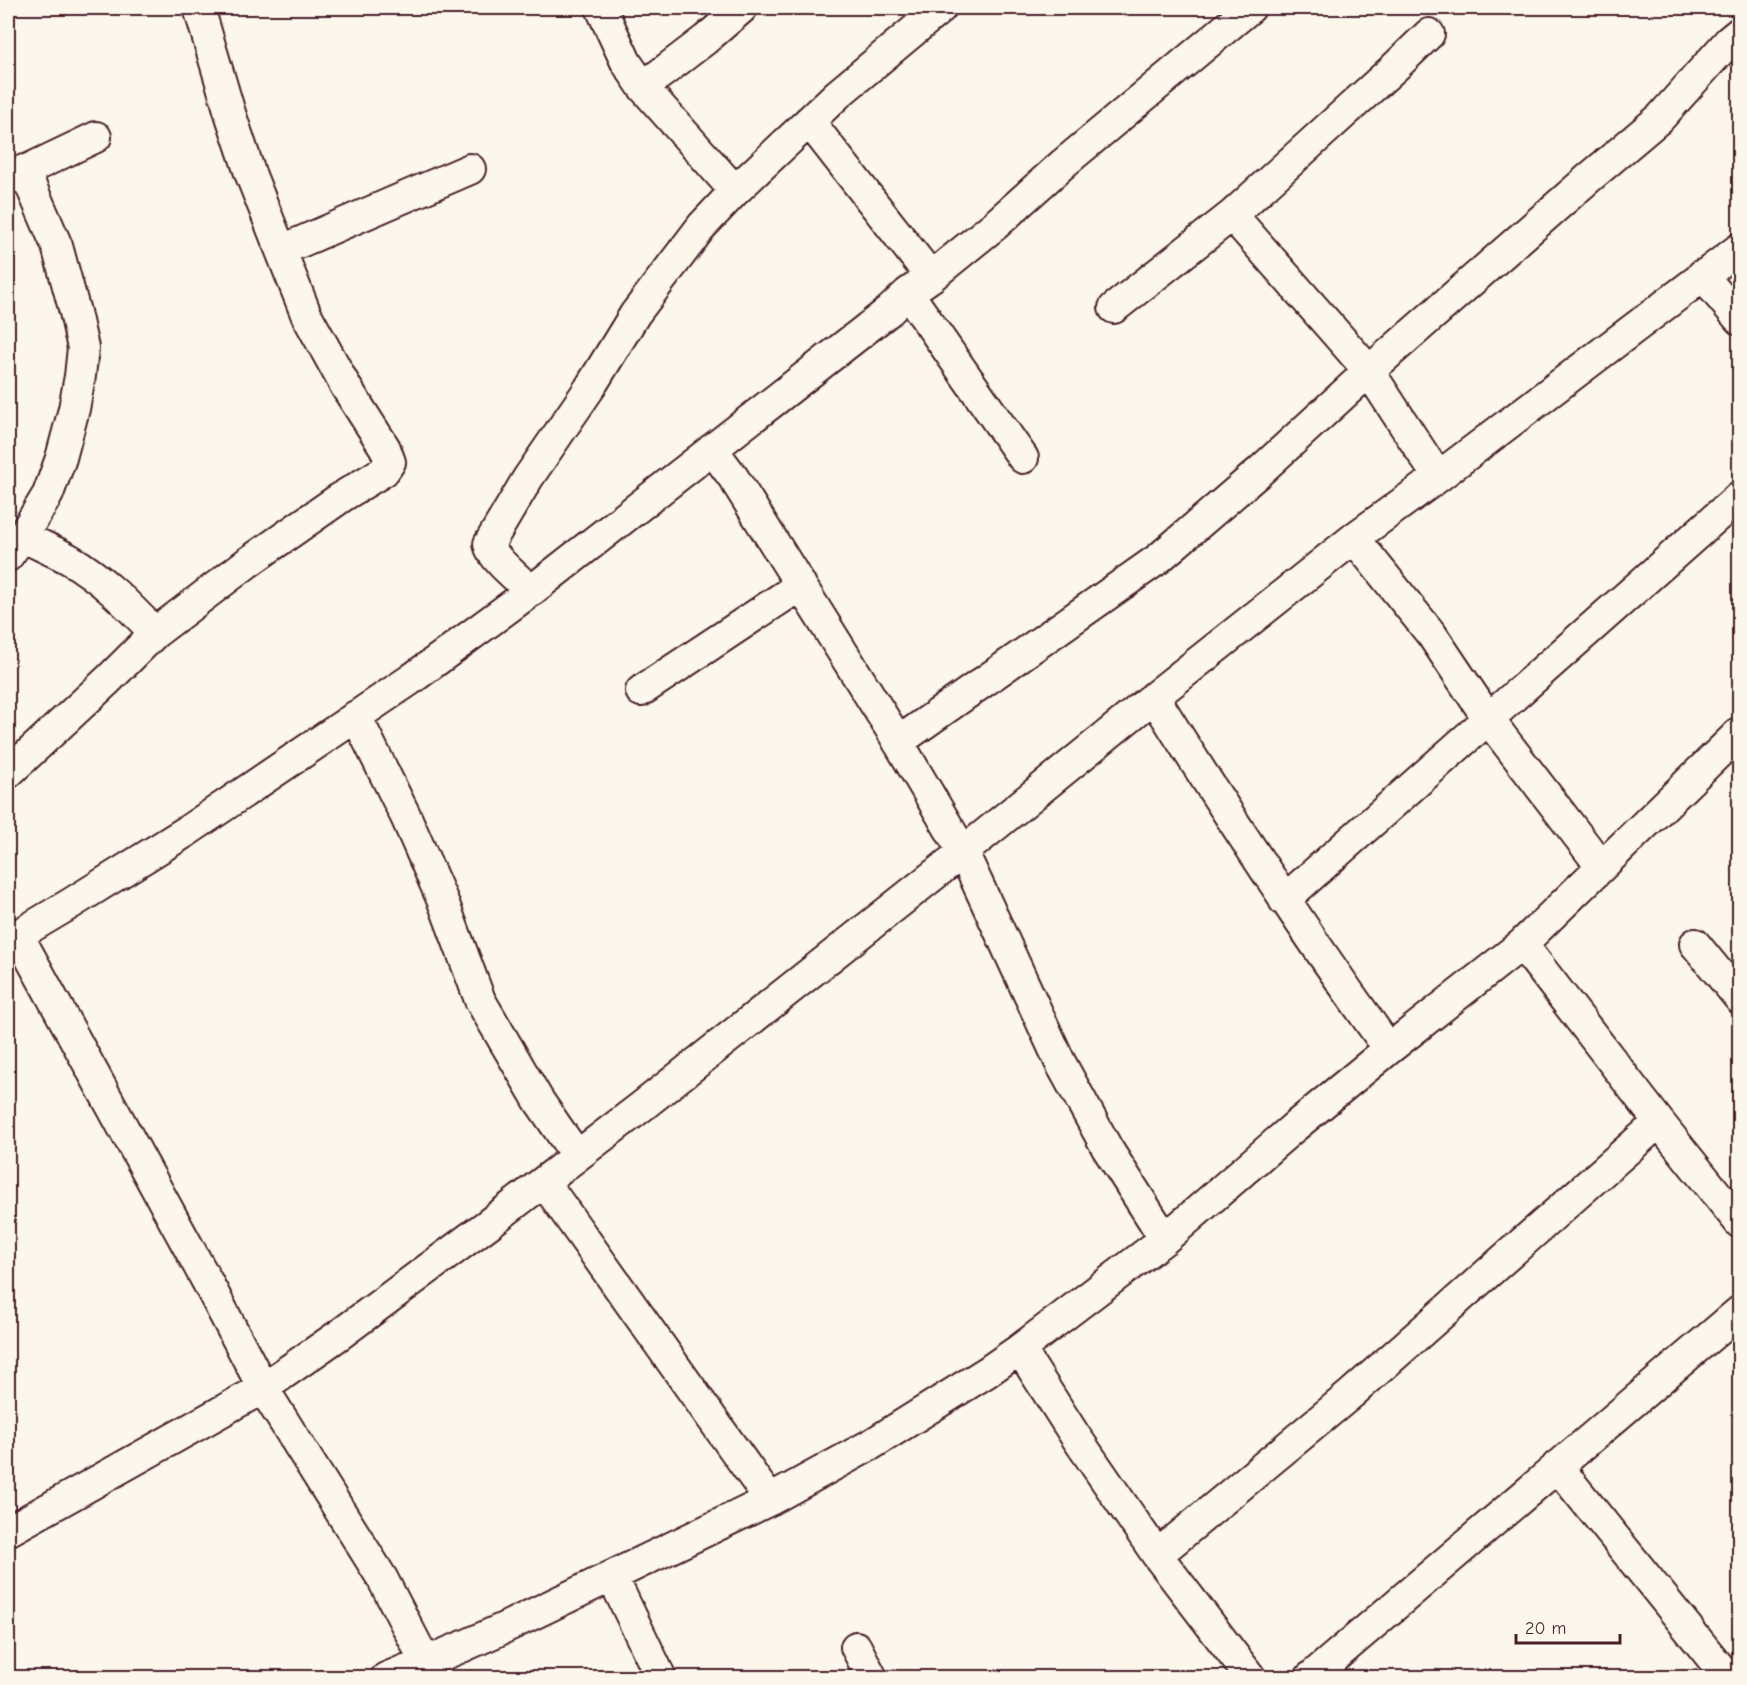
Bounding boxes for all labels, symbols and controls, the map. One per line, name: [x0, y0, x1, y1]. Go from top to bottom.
scale bar: [1516, 1607, 1620, 1645]
text: 20 m: [1525, 1618, 1566, 1639]

